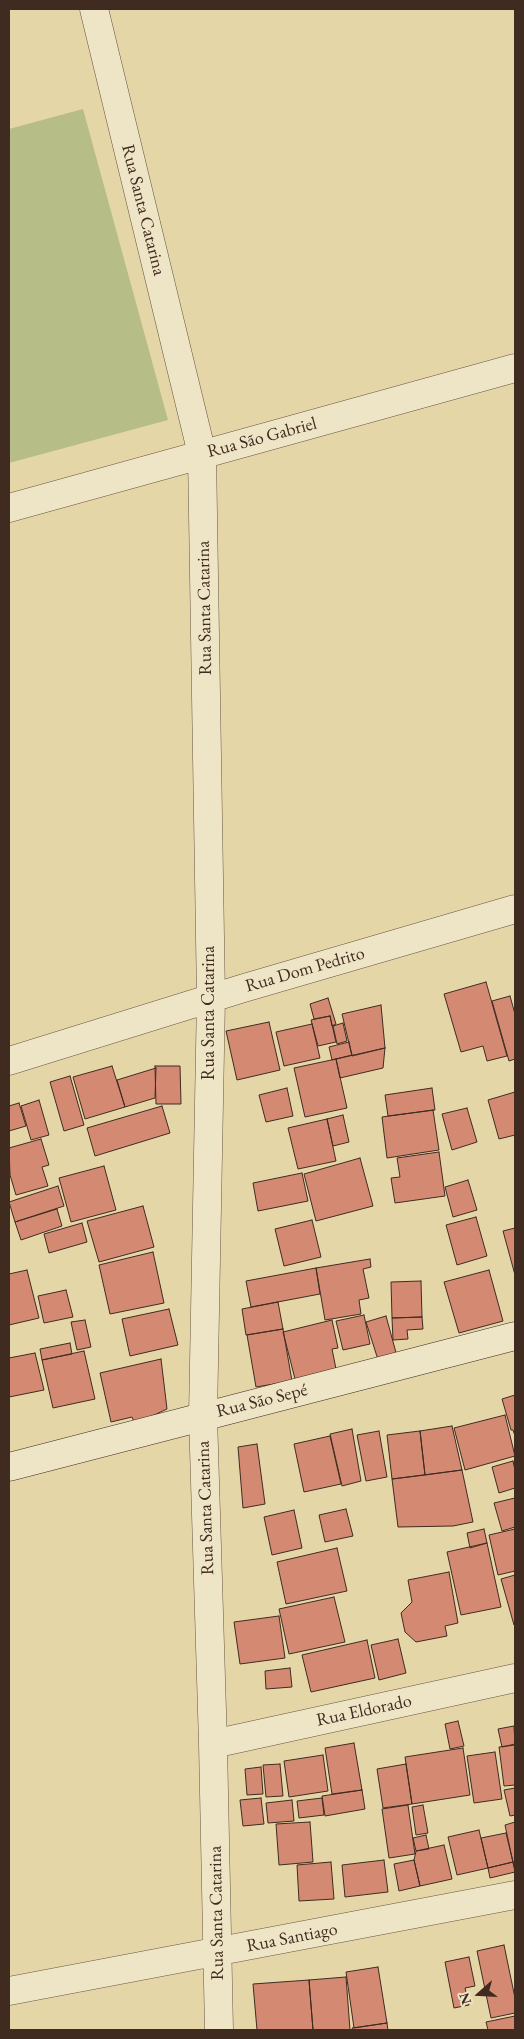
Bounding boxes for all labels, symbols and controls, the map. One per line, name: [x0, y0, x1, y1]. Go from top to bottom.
street label: Rua Santa Catarina: [116, 142, 170, 278]
street label: Rua São Gabriel: [205, 413, 319, 463]
street label: Rua Santa Catarina: [193, 541, 217, 675]
street label: Rua Dom Pedrito: [243, 943, 367, 997]
street label: Rua Santa Catarina: [198, 946, 220, 1080]
street label: Rua São Sepé: [214, 1379, 310, 1423]
street label: Rua Santa Catarina: [193, 1440, 219, 1576]
street label: Rua Eldorado: [314, 1690, 414, 1732]
street label: Rua Santa Catarina: [205, 1846, 229, 1980]
street label: Rua Santiago: [245, 1919, 339, 1957]
north arrow: [454, 1969, 504, 2019]
text: N: [454, 1991, 475, 2007]

